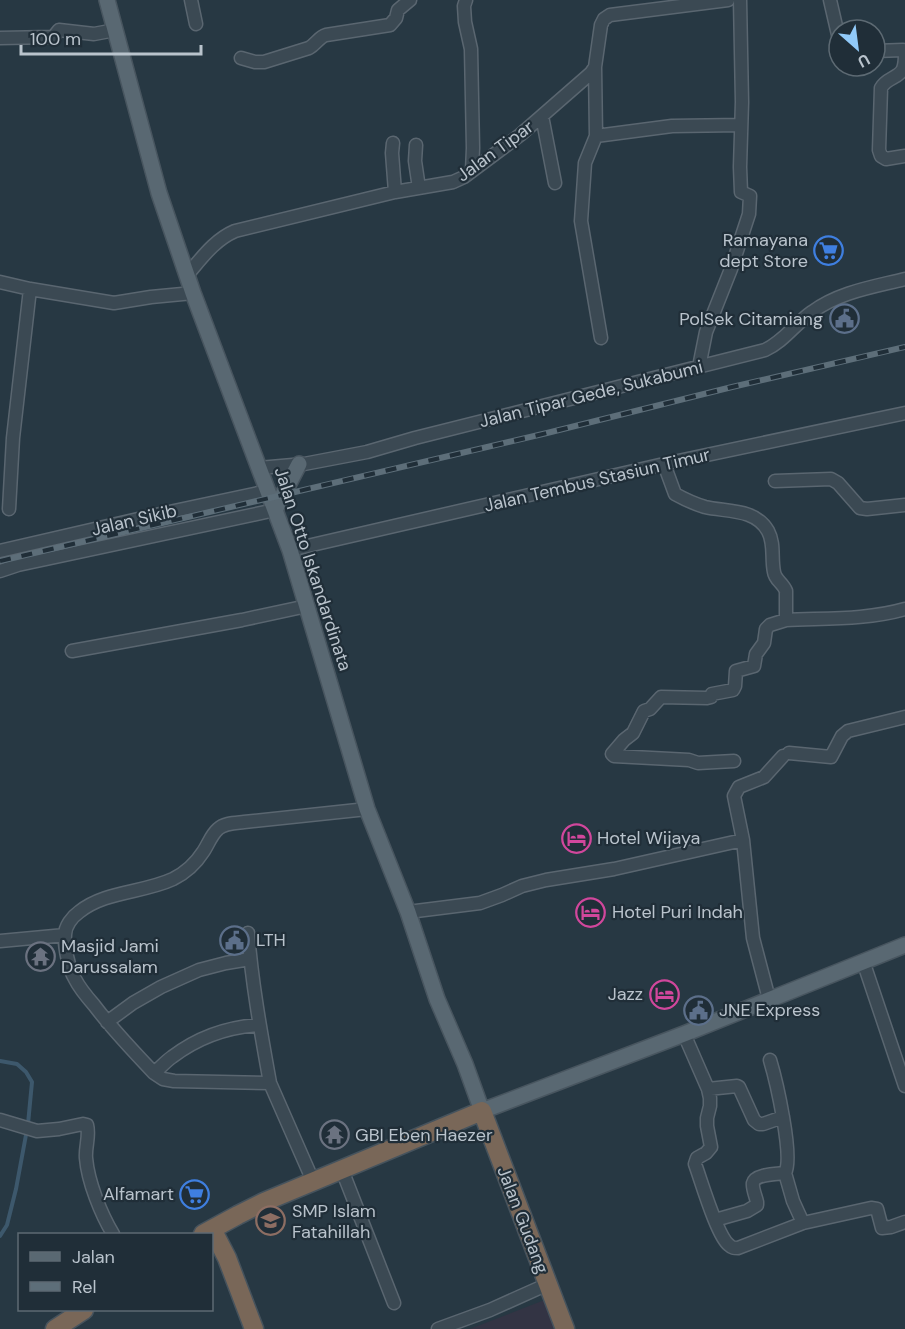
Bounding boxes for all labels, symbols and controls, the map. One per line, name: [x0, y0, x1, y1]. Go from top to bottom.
scale bar: [21, 18, 201, 56]
north arrow: [827, 18, 887, 78]
text: 100 m: [30, 27, 81, 51]
text: U: [854, 49, 874, 73]
street label: Jalan Tipar: [452, 115, 539, 187]
place label: Ramayana dept Store: [719, 228, 808, 273]
supermarket icon: Ramayana dept Store: [813, 234, 845, 266]
public building icon: PolSek Citamiang: [828, 303, 860, 335]
place label: PolSek Citamiang: [679, 307, 823, 331]
street label: Jalan Tipar Gede, Sukabumi: [477, 355, 705, 433]
street label: Jalan Tembus Stasiun Timur: [482, 442, 713, 518]
street label: Jalan Otto Iskandardinata: [269, 464, 357, 674]
street label: Jalan Sikib: [89, 499, 179, 541]
hotel icon: Hotel Wijaya: [560, 822, 592, 854]
place label: Hotel Wijaya: [597, 826, 700, 850]
hotel icon: Hotel Puri Indah: [575, 896, 607, 928]
place label: Hotel Puri Indah: [612, 900, 743, 924]
public building icon: LTH: [219, 924, 251, 956]
place label: LTH: [256, 928, 286, 952]
place label: Masjid Jami Darussalam: [61, 934, 159, 979]
temple icon: Masjid Jami Darussalam: [24, 940, 56, 972]
hotel icon: Jazz: [648, 978, 680, 1010]
place label: Jazz: [608, 982, 643, 1006]
public building icon: JNE Express: [682, 994, 714, 1026]
place label: JNE Express: [719, 998, 820, 1022]
temple icon: GBI Eben Haezer: [318, 1119, 350, 1151]
place label: GBI Eben Haezer: [355, 1123, 493, 1147]
street label: Jalan Gudang: [492, 1163, 554, 1277]
supermarket icon: Alfamart: [179, 1178, 211, 1210]
place label: Alfamart: [103, 1182, 174, 1206]
place label: SMP Islam Fatahillah: [292, 1199, 376, 1244]
school or university icon: SMP Islam Fatahillah: [255, 1205, 287, 1237]
legend: [18, 1233, 213, 1311]
text: Jalan: [72, 1245, 115, 1269]
text: Rel: [72, 1275, 96, 1299]

